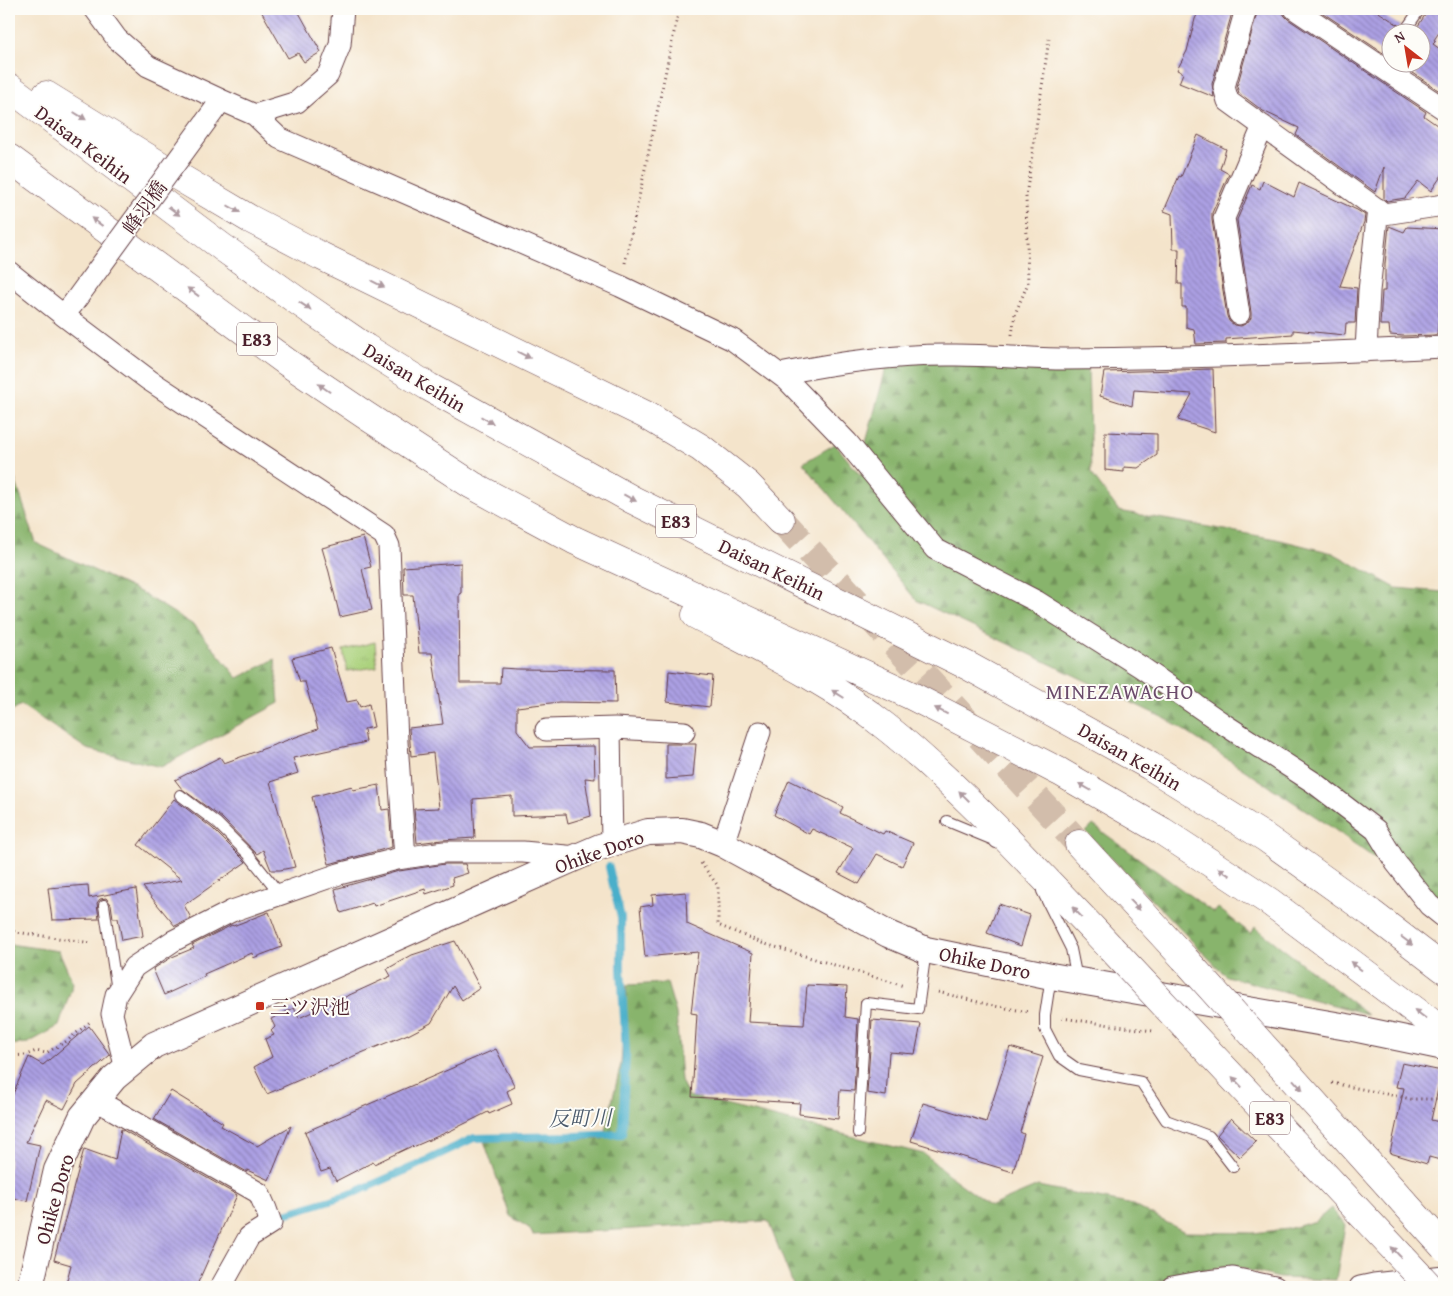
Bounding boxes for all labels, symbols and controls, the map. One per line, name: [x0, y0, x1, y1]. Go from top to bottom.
north arrow: [1380, 22, 1430, 72]
text: N: [1390, 26, 1409, 48]
street label: Daisan Keihin: [29, 98, 139, 190]
one-way arrow: [73, 111, 86, 120]
street label: 峰羽橋: [115, 174, 173, 240]
one-way arrow: [167, 205, 180, 216]
one-way arrow: [227, 205, 240, 214]
one-way arrow: [90, 217, 104, 227]
one-way arrow: [371, 280, 385, 288]
one-way arrow: [186, 287, 200, 297]
one-way arrow: [298, 301, 312, 311]
road number: E83: [237, 322, 277, 356]
street label: Daisan Keihin: [358, 335, 472, 419]
one-way arrow: [517, 351, 531, 359]
one-way arrow: [318, 383, 331, 392]
one-way arrow: [480, 416, 495, 424]
one-way arrow: [623, 494, 637, 502]
road number: E83: [656, 504, 696, 538]
street label: Daisan Keihin: [714, 531, 830, 607]
district label: MINEZAWACHO: [1046, 676, 1194, 707]
one-way arrow: [831, 689, 845, 698]
one-way arrow: [934, 707, 949, 715]
street label: Daisan Keihin: [1073, 715, 1187, 797]
one-way arrow: [1079, 782, 1092, 791]
one-way arrow: [958, 790, 970, 802]
street label: Ohike Doro: [550, 821, 648, 881]
one-way arrow: [1217, 867, 1231, 876]
one-way arrow: [1130, 899, 1141, 912]
one-way arrow: [1071, 907, 1083, 919]
one-way arrow: [1400, 936, 1414, 946]
street label: Ohike Doro: [936, 938, 1034, 986]
one-way arrow: [1349, 961, 1363, 971]
place label: 三ツ沢池: [270, 992, 350, 1021]
marker: 三ツ沢池: [254, 1000, 266, 1012]
one-way arrow: [1414, 1008, 1427, 1019]
one-way arrow: [1231, 1077, 1243, 1089]
one-way arrow: [1293, 1078, 1304, 1091]
water label: 反町川: [548, 1102, 614, 1134]
road number: E83: [1250, 1102, 1290, 1134]
street label: Ohike Doro: [27, 1150, 81, 1248]
one-way arrow: [1390, 1246, 1402, 1258]

